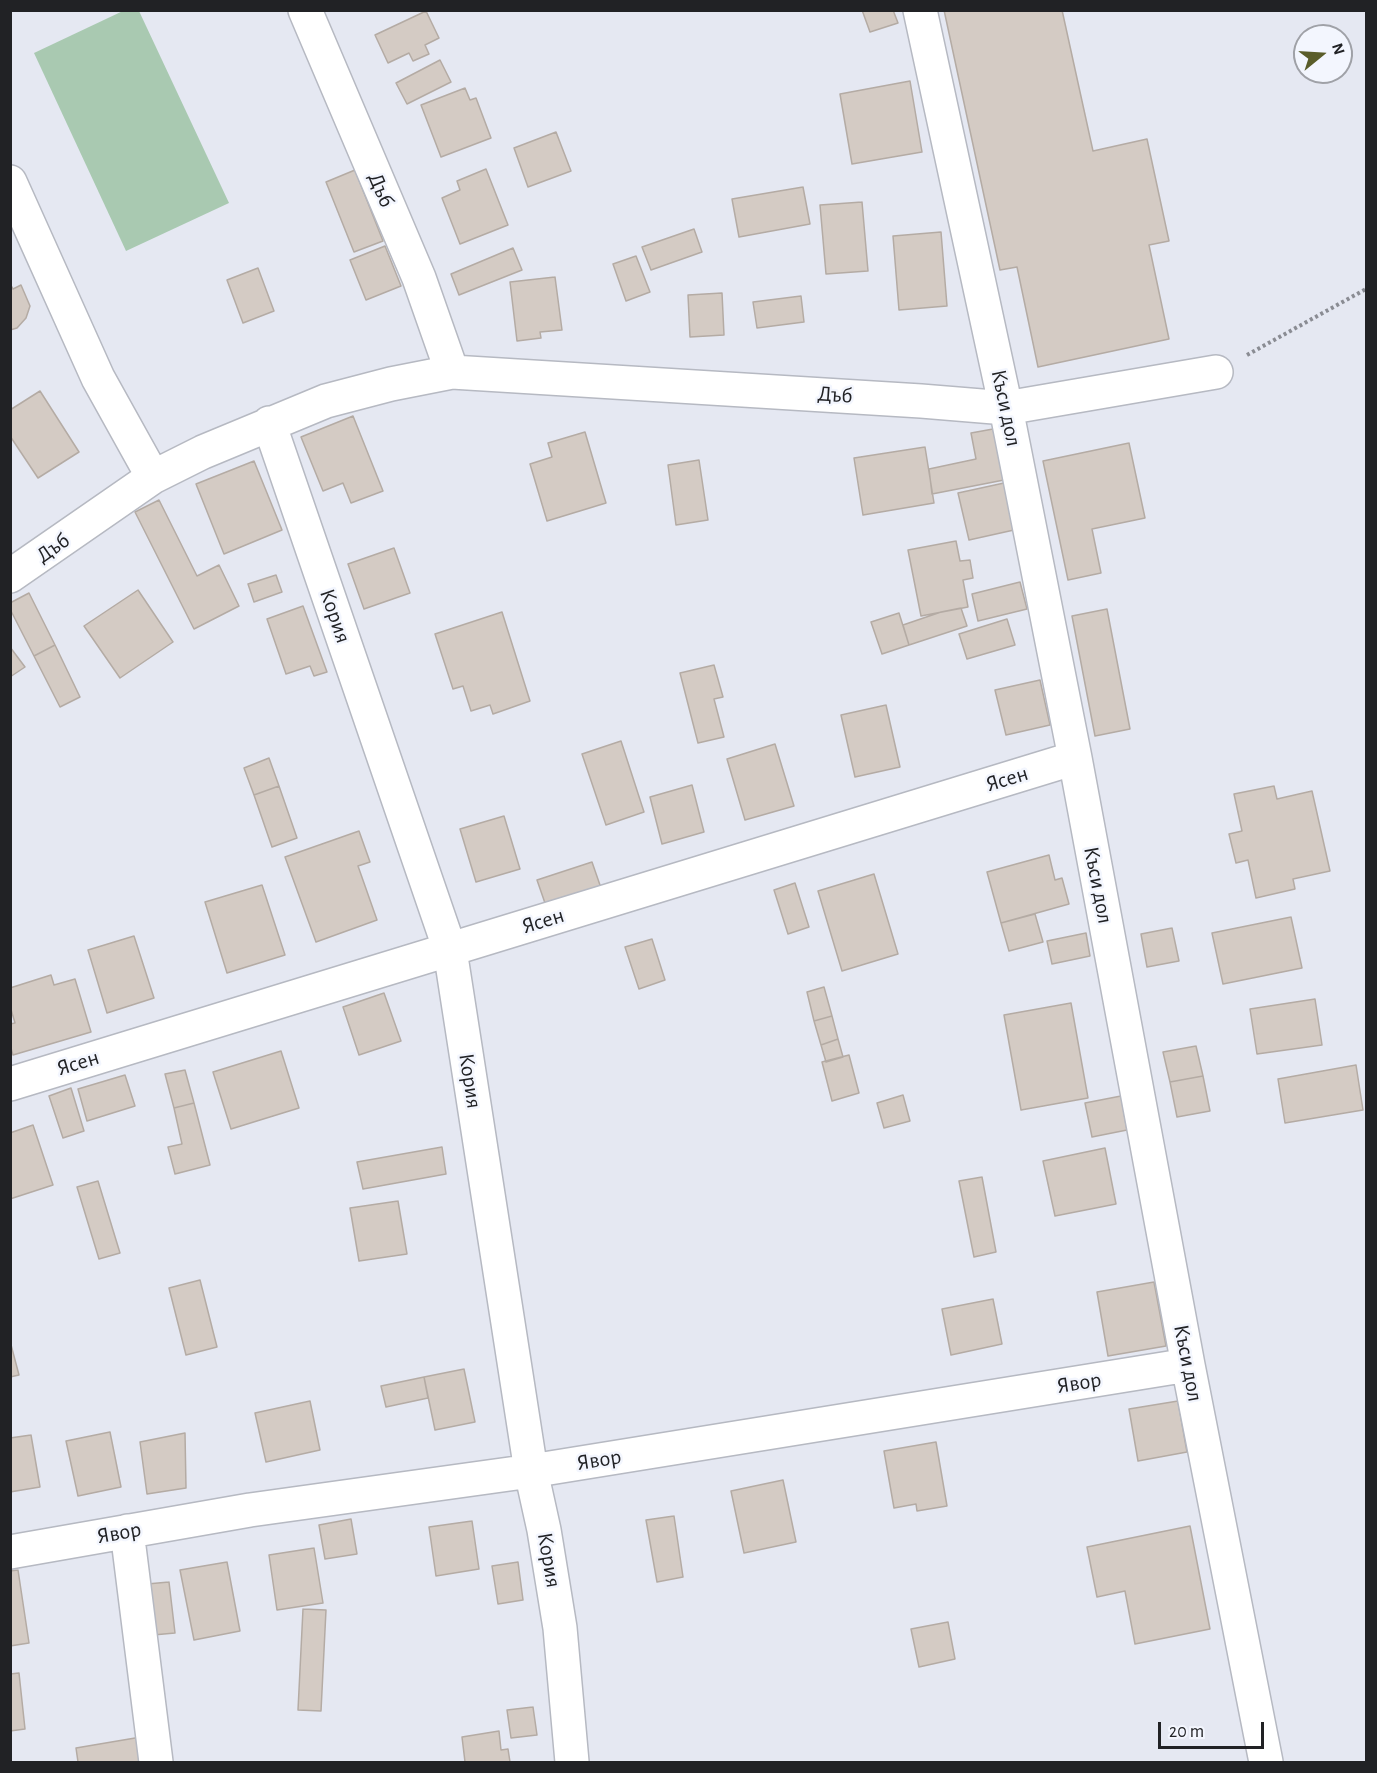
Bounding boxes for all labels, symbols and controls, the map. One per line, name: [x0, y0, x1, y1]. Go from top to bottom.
north arrow: [1293, 24, 1353, 84]
text: N: [1329, 41, 1348, 57]
street label: Дъб: [362, 169, 400, 211]
street label: Къси дол: [985, 367, 1027, 449]
street label: Дъб: [817, 381, 853, 409]
street label: Дъб: [31, 527, 75, 569]
street label: Кория: [313, 585, 357, 647]
street label: Ясен: [983, 760, 1031, 798]
street label: Къси дол: [1078, 844, 1118, 926]
street label: Ясен: [519, 902, 567, 940]
street label: Ясен: [54, 1044, 102, 1082]
street label: Кория: [453, 1051, 487, 1111]
street label: Къси дол: [1168, 1322, 1208, 1404]
street label: Явор: [1055, 1366, 1103, 1400]
street label: Явор: [575, 1443, 623, 1477]
street label: Явор: [95, 1516, 143, 1550]
street label: Кория: [531, 1530, 567, 1590]
scale bar: [1161, 1710, 1268, 1748]
text: 20 m: [1169, 1723, 1204, 1741]

